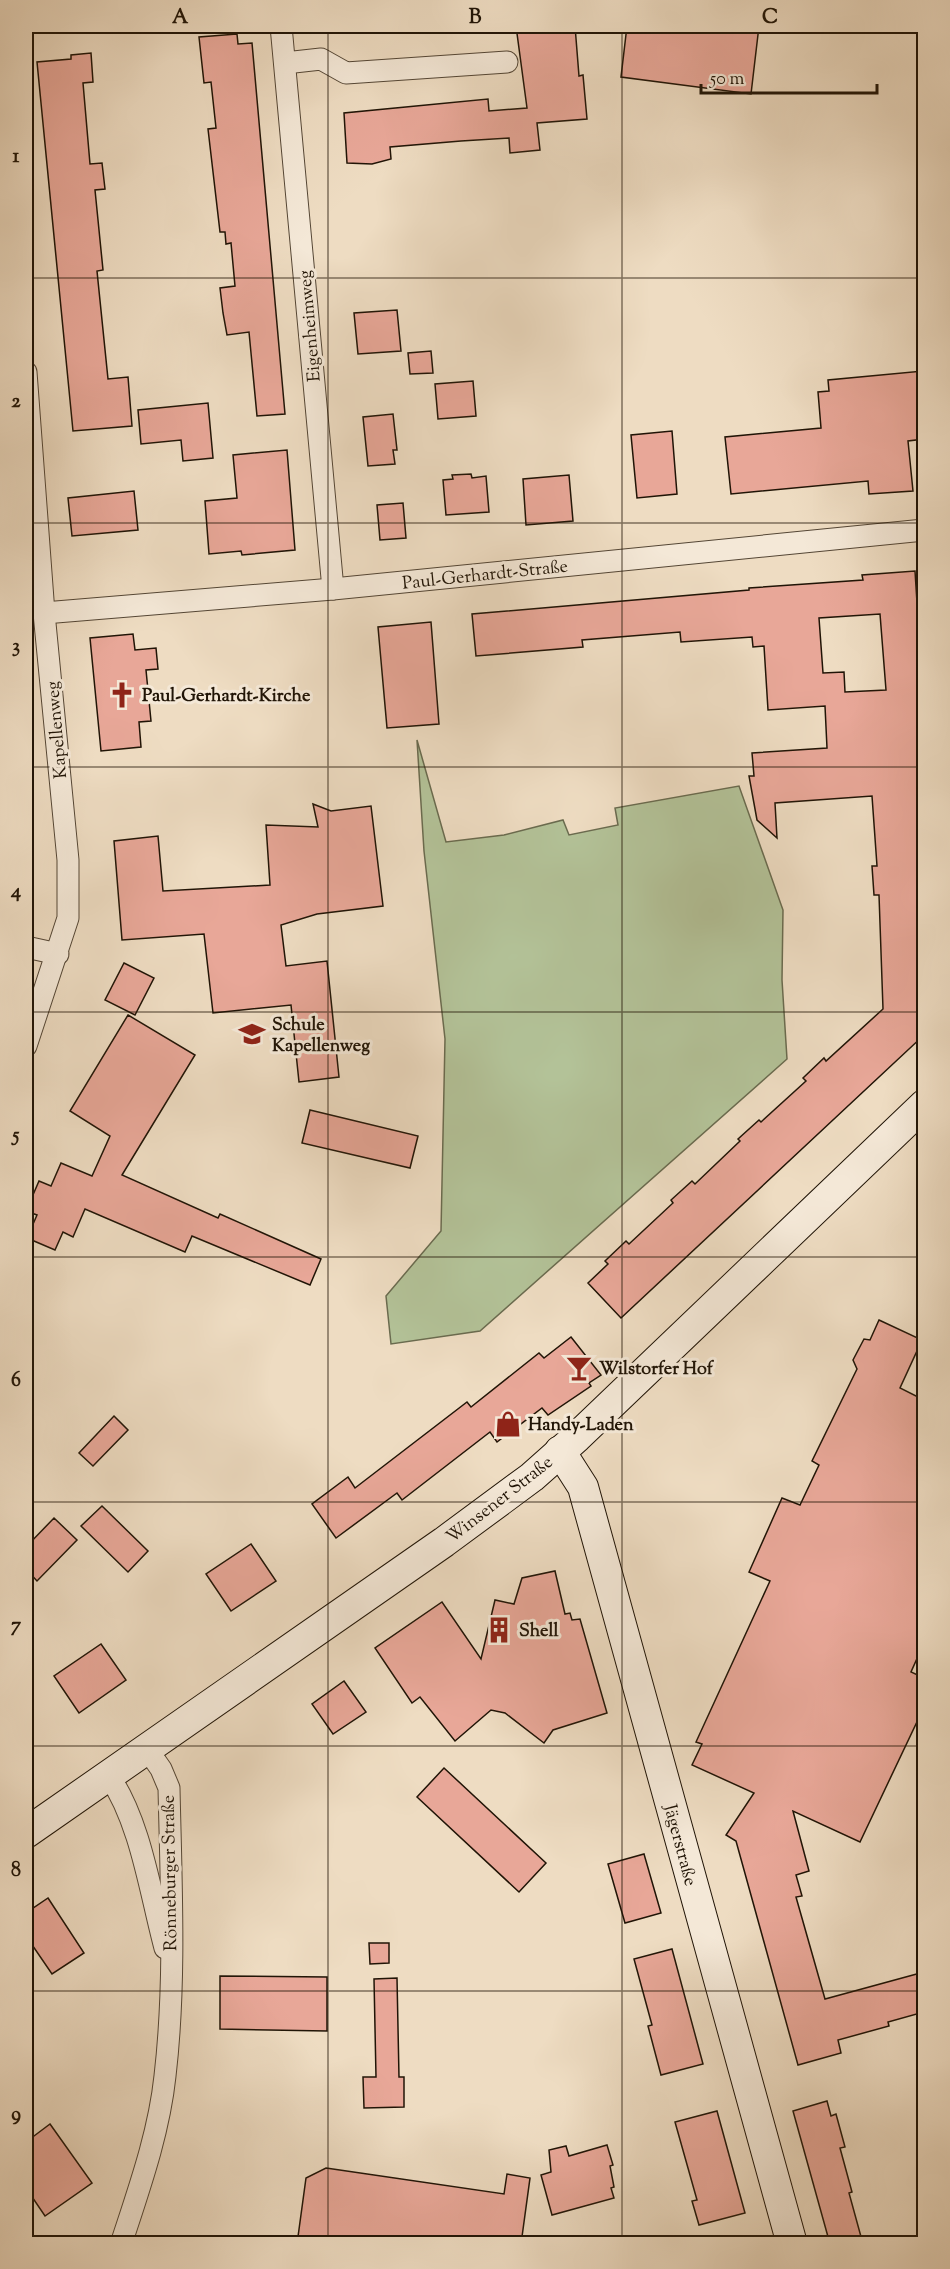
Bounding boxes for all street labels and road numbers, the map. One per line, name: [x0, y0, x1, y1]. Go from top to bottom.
street label: Eigenheimweg: [293, 269, 329, 383]
street label: Paul-Gerhardt-Straße: [401, 554, 569, 598]
street label: Kapellenweg: [41, 680, 75, 780]
street label: Winsener Straße: [441, 1451, 559, 1551]
street label: Rönneburger Straße: [157, 1795, 185, 1951]
street label: Jägerstraße: [655, 1801, 702, 1889]

